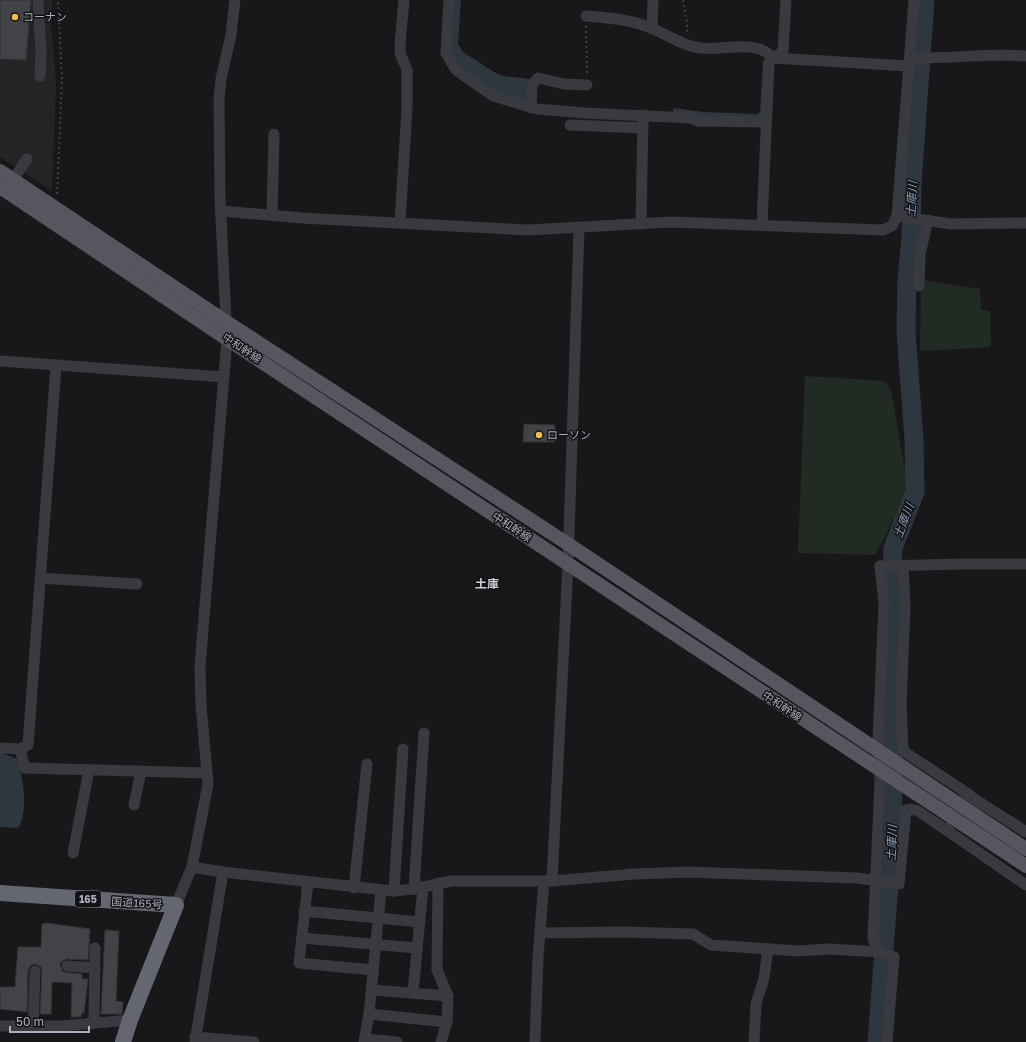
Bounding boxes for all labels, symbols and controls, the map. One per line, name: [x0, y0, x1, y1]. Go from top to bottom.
place label: コーナン: [23, 10, 67, 23]
marker: コーナン: [10, 12, 20, 22]
water label: 土庫川: [903, 178, 920, 217]
street label: 中和幹線: [220, 330, 264, 365]
place label: ローソン: [547, 428, 591, 441]
marker: ローソン: [534, 430, 544, 440]
water label: 土庫川: [890, 499, 918, 540]
street label: 中和幹線: [490, 509, 534, 544]
district label: 土庫: [475, 576, 499, 591]
street label: 中和幹線: [760, 688, 804, 723]
water label: 土庫川: [883, 823, 900, 861]
road number: 165: [75, 891, 101, 907]
street label: 国道165号: [111, 894, 163, 911]
scale bar: [10, 1008, 89, 1034]
text: 50 m: [16, 1014, 44, 1029]

